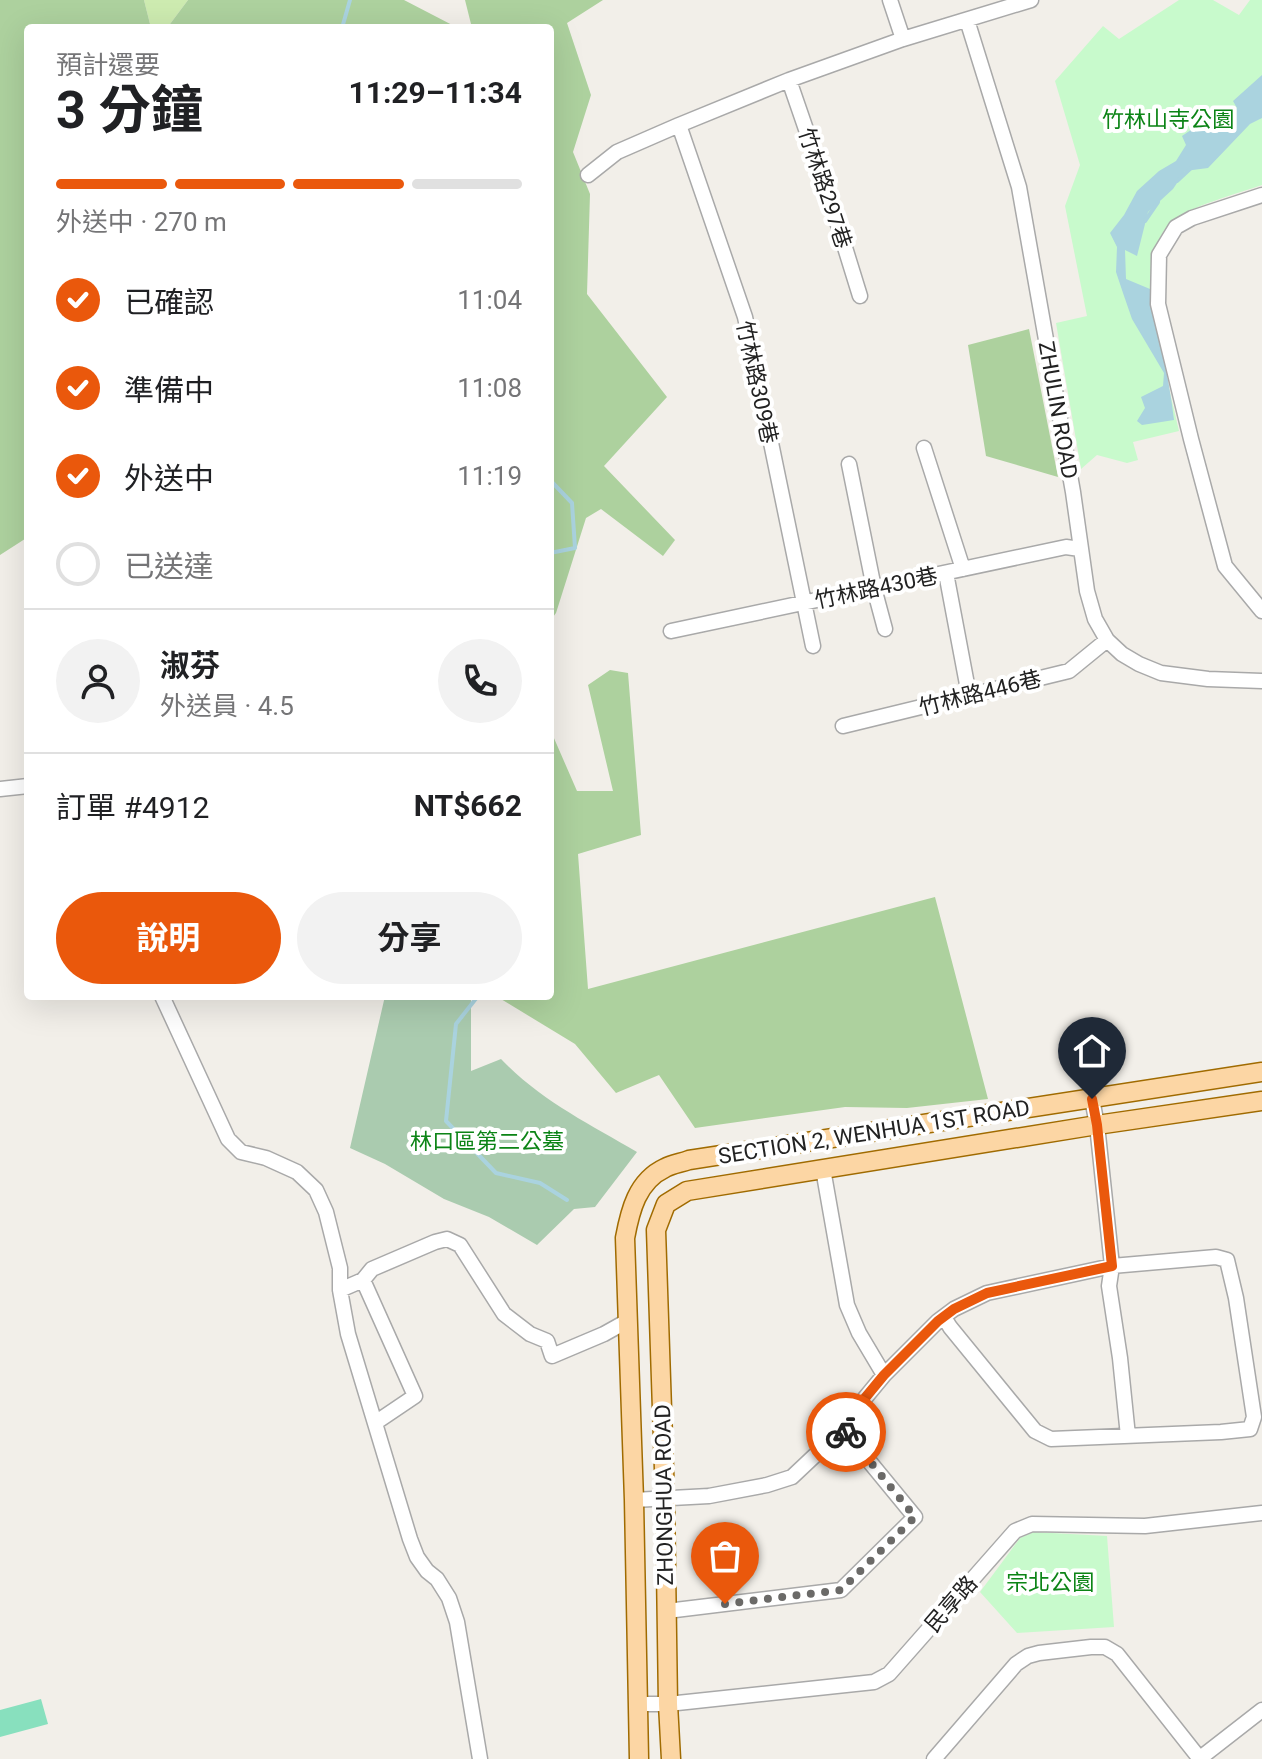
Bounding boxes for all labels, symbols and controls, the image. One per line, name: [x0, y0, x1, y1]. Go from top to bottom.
text: 預計還要: [56, 50, 160, 80]
text: 11:29–11:34: [348, 75, 522, 110]
text: 3 分鐘: [56, 80, 203, 141]
park label: 竹林山寺公園: [1102, 107, 1234, 132]
street label: 竹林路297巷: [794, 125, 856, 251]
text: 外送中 · 270 m: [56, 207, 227, 237]
icon: check: [56, 278, 100, 322]
text: 已確認: [124, 285, 214, 320]
text: 11:04: [457, 285, 522, 315]
street label: 竹林路309巷: [732, 318, 782, 446]
street label: ZHULIN ROAD: [1034, 339, 1082, 481]
icon: check: [56, 366, 100, 410]
text: 準備中: [124, 373, 214, 408]
text: 11:08: [457, 373, 522, 403]
icon: check: [56, 454, 100, 498]
text: 外送中: [124, 461, 214, 496]
text: 11:19: [457, 461, 522, 491]
text: 已送達: [124, 549, 214, 584]
street label: 竹林路430巷: [812, 563, 940, 613]
button: person: [56, 639, 140, 723]
button: phone: [438, 639, 522, 723]
text: 淑芬: [160, 648, 220, 683]
street label: 竹林路446巷: [916, 666, 1044, 720]
text: 外送員 · 4.5: [160, 691, 294, 721]
text: NT$662: [414, 788, 522, 823]
text: 訂單 #4912: [56, 790, 209, 825]
button: 說明: [56, 892, 281, 984]
button: 分享: [297, 892, 522, 984]
pin: [1058, 1017, 1126, 1099]
icon: home: [1070, 1029, 1114, 1073]
street label: SECTION 2, WENHUA 1ST ROAD: [716, 1095, 1032, 1169]
park label: 林口區第二公墓: [410, 1129, 564, 1154]
courier: [806, 1392, 886, 1472]
street label: ZHONGHUA ROAD: [650, 1404, 678, 1586]
icon: bike: [824, 1410, 868, 1454]
pin: [691, 1522, 759, 1604]
icon: bag: [703, 1534, 747, 1578]
park label: 宗北公園: [1006, 1570, 1094, 1595]
street label: 民享路: [920, 1571, 982, 1637]

